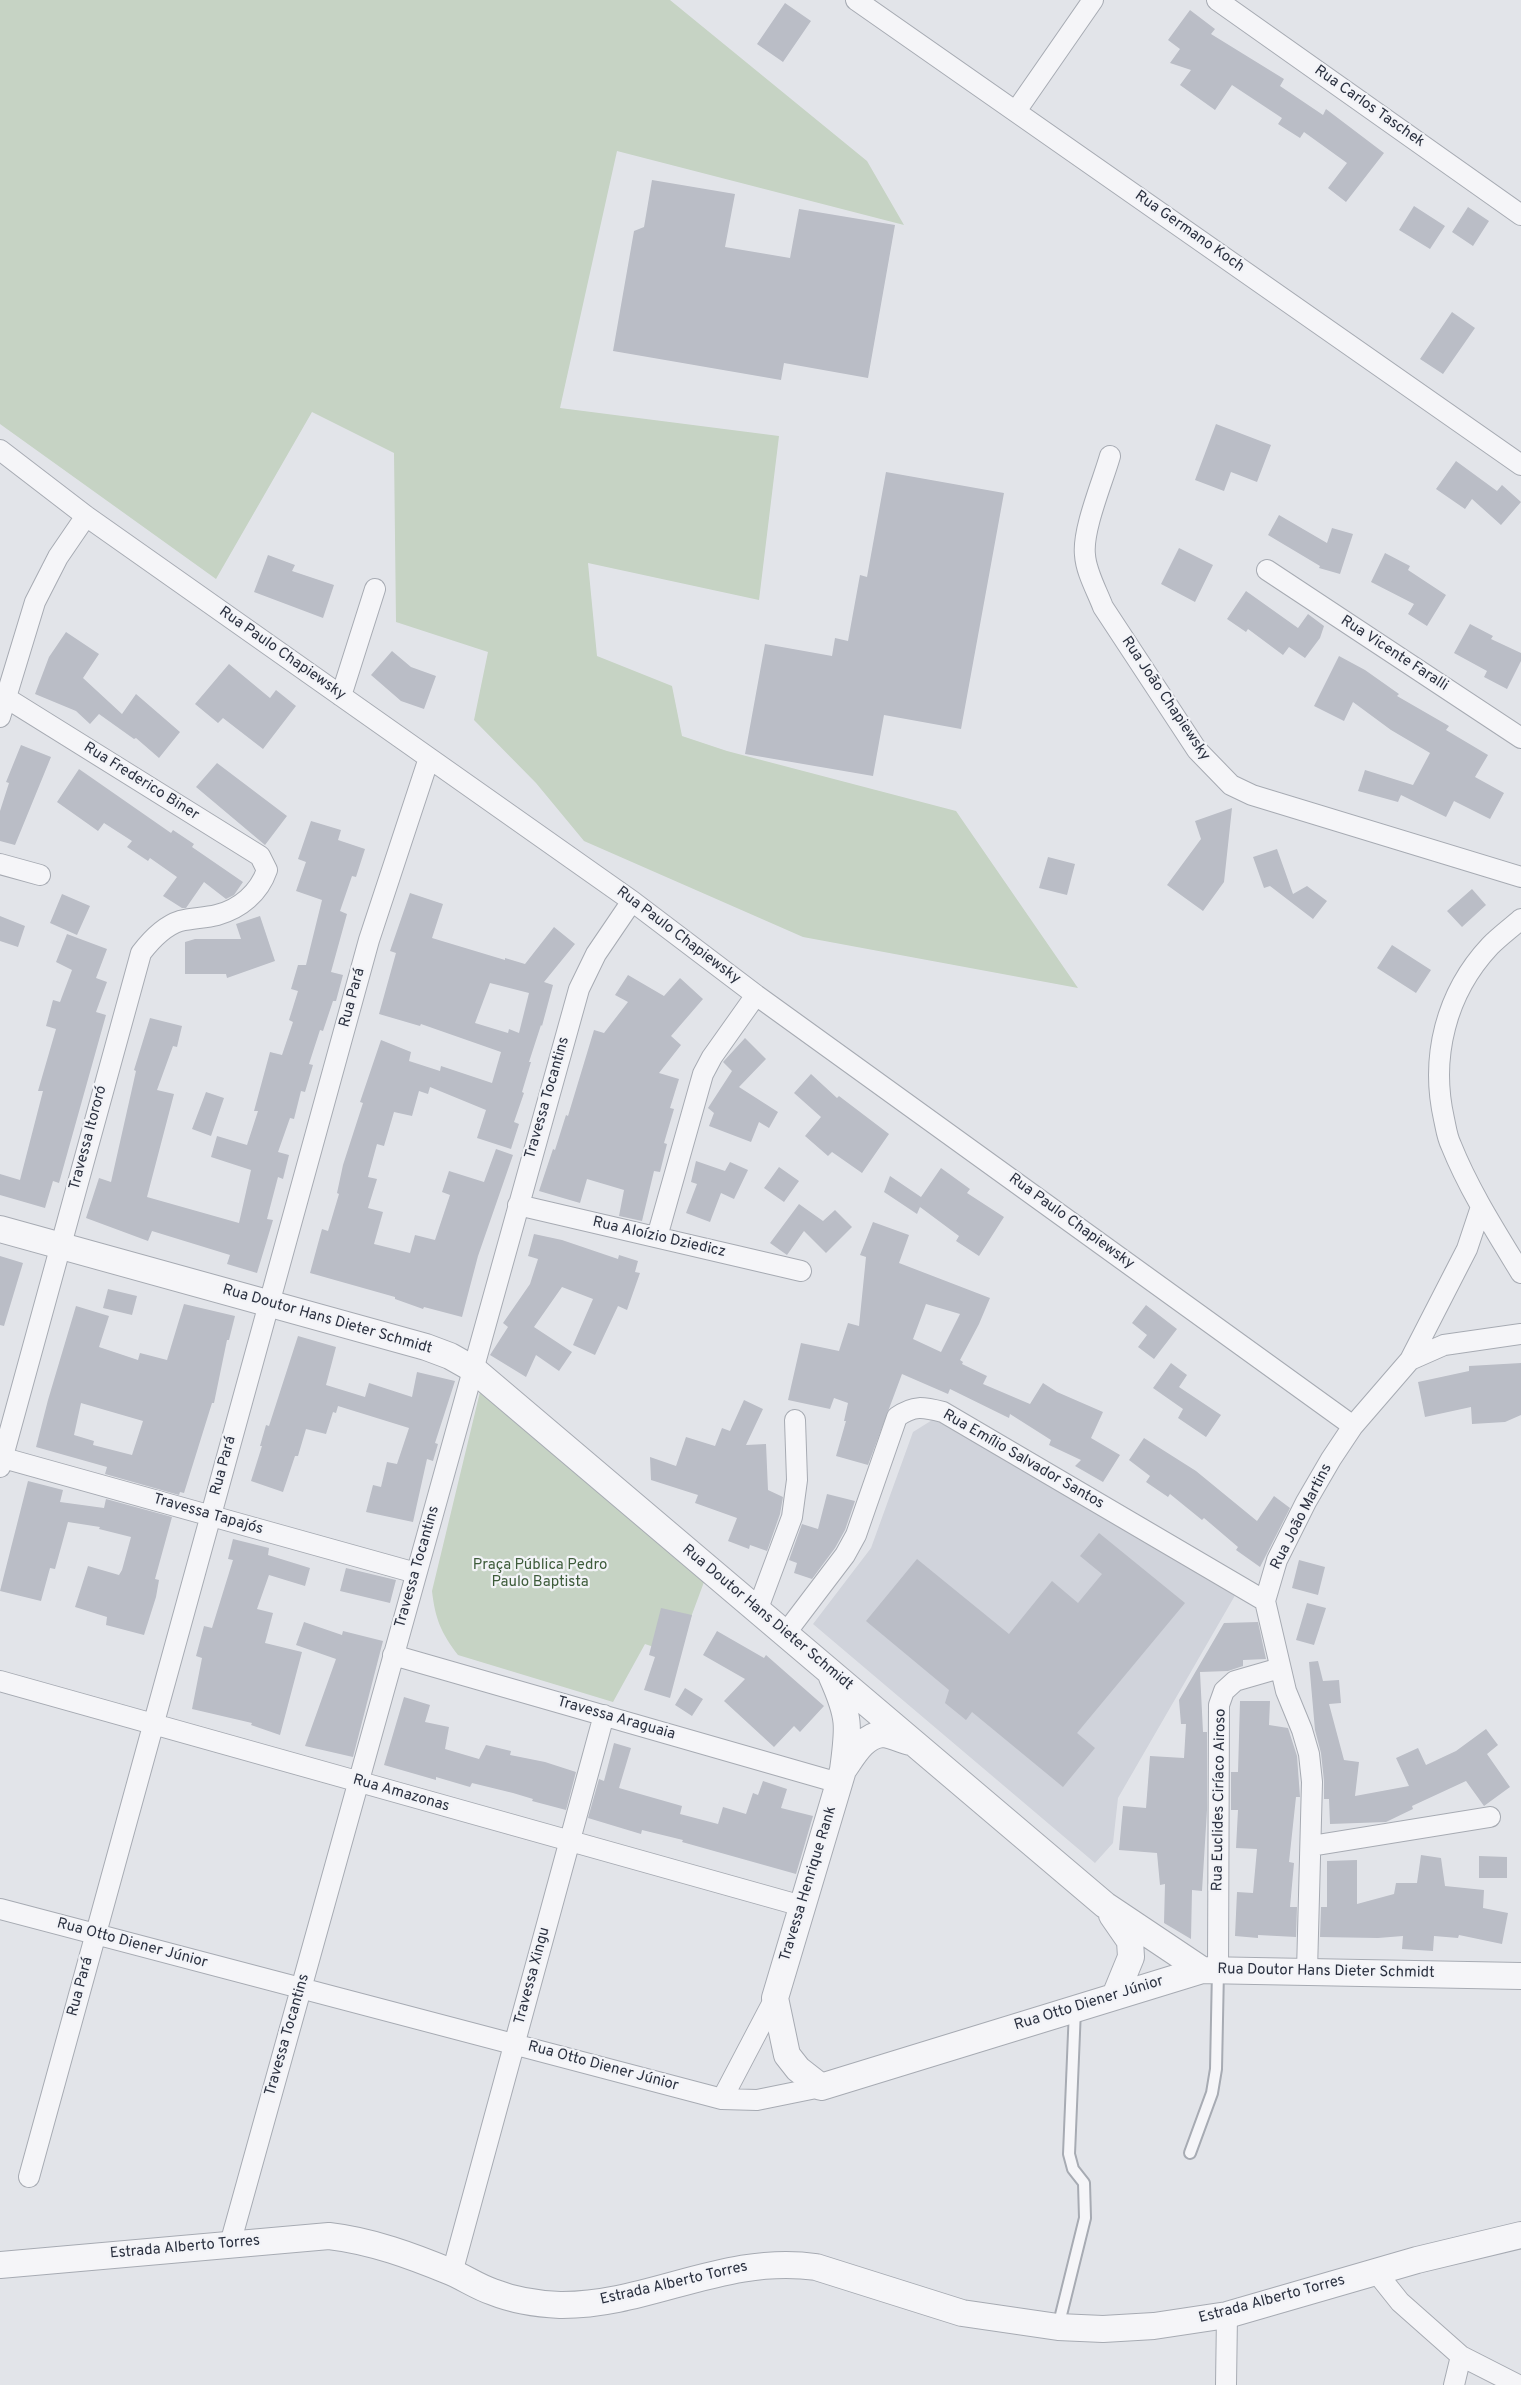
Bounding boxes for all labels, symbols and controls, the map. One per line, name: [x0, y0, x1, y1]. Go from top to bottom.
street label: Rua Carlos Taschek: [1310, 62, 1428, 152]
street label: Rua Germano Koch: [1131, 187, 1247, 277]
street label: Rua Paulo Chapiewsky: [215, 603, 349, 705]
street label: Rua Vicente Faralli: [1337, 612, 1451, 696]
street label: Rua João Chapiewsky: [1117, 633, 1213, 765]
street label: Rua Frederico Biner: [80, 739, 202, 825]
street label: Rua Paulo Chapiewsky: [612, 883, 744, 989]
street label: Rua Pará: [336, 966, 370, 1030]
street label: Travessa Tocantins: [522, 1035, 574, 1161]
street label: Travessa Itororó: [66, 1084, 112, 1192]
street label: Rua Paulo Chapiewsky: [1005, 1170, 1137, 1274]
street label: Rua Aloízio Dziedicz: [591, 1214, 727, 1262]
street label: Rua Doutor Hans Dieter Schmidt: [220, 1281, 434, 1359]
street label: Rua Emílio Salvador Santos: [939, 1406, 1107, 1514]
street label: Rua Pará: [207, 1434, 241, 1498]
street label: Rua João Martins: [1268, 1461, 1336, 1573]
street label: Travessa Tapajós: [151, 1491, 265, 1539]
street label: Travessa Tocantins: [392, 1504, 444, 1630]
street label: Rua Doutor Hans Dieter Schmidt: [678, 1541, 856, 1695]
park label: Praça Pública Pedro Paulo Baptista: [473, 1557, 607, 1592]
street label: Travessa Araguaia: [555, 1694, 677, 1744]
street label: Rua Euclides Ciríaco Airoso: [1209, 1708, 1231, 1892]
street label: Rua Amazonas: [351, 1772, 451, 1816]
street label: Travessa Henrique Rank: [777, 1804, 841, 1964]
street label: Rua Otto Diener Júnior: [55, 1915, 209, 1973]
street label: Travessa Xingu: [511, 1925, 555, 2027]
street label: Rua Pará: [64, 1955, 98, 2019]
street label: Rua Doutor Hans Dieter Schmidt: [1217, 1961, 1435, 1983]
street label: Travessa Tocantins: [262, 1972, 314, 2098]
street label: Rua Otto Diener Júnior: [1012, 1973, 1166, 2035]
street label: Rua Otto Diener Júnior: [526, 2038, 680, 2096]
street label: Estrada Alberto Torres: [109, 2232, 261, 2264]
street label: Estrada Alberto Torres: [599, 2258, 749, 2310]
street label: Estrada Alberto Torres: [1197, 2272, 1347, 2328]

